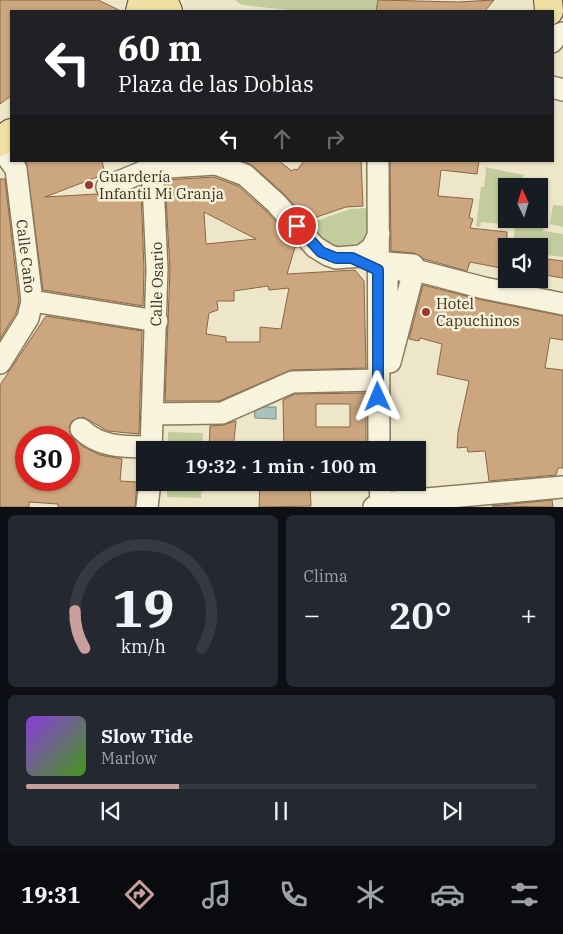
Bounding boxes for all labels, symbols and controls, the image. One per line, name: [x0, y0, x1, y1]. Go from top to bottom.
text: 60 m: [118, 25, 202, 71]
icon: left: [35, 30, 100, 95]
text: Plaza de las Doblas: [118, 69, 314, 98]
icon: left: [215, 125, 243, 153]
icon: ahead: [268, 125, 296, 153]
icon: right: [321, 125, 349, 153]
place label: Guardería Infantil Mi Granja: [99, 167, 224, 203]
north arrow: [498, 178, 548, 228]
map controls: [498, 178, 548, 288]
marker: Guardería Infantil Mi Granja: [83, 179, 95, 191]
pin: [276, 205, 318, 247]
icon: arrive: [283, 212, 311, 240]
street label: Calle Caño: [13, 218, 40, 294]
button: sound: [498, 238, 548, 288]
street label: Calle Osario: [146, 241, 167, 327]
place label: Hotel Capuchinos: [436, 294, 519, 330]
marker: Hotel Capuchinos: [420, 306, 432, 318]
position arrow: [351, 370, 403, 422]
speed limit sign: 30: [15, 426, 80, 491]
text: 19:32 · 1 min · 100 m: [185, 454, 377, 478]
text: Clima: [304, 566, 348, 586]
text: 19: [112, 574, 174, 641]
text: 20°: [389, 590, 452, 639]
text: −: [304, 596, 320, 633]
text: +: [520, 596, 537, 633]
text: km/h: [120, 635, 165, 658]
text: Slow Tide: [101, 724, 193, 748]
text: Marlow: [101, 748, 157, 768]
icon: previous: [97, 797, 125, 825]
icon: pause: [267, 797, 295, 825]
icon: next: [438, 797, 466, 825]
icon: directions: [122, 877, 157, 912]
icon: music: [199, 877, 234, 912]
icon: phone: [276, 877, 311, 912]
icon: climate: [353, 877, 388, 912]
icon: car: [430, 877, 465, 912]
icon: filters: [507, 877, 542, 912]
text: 19:31: [21, 880, 80, 909]

